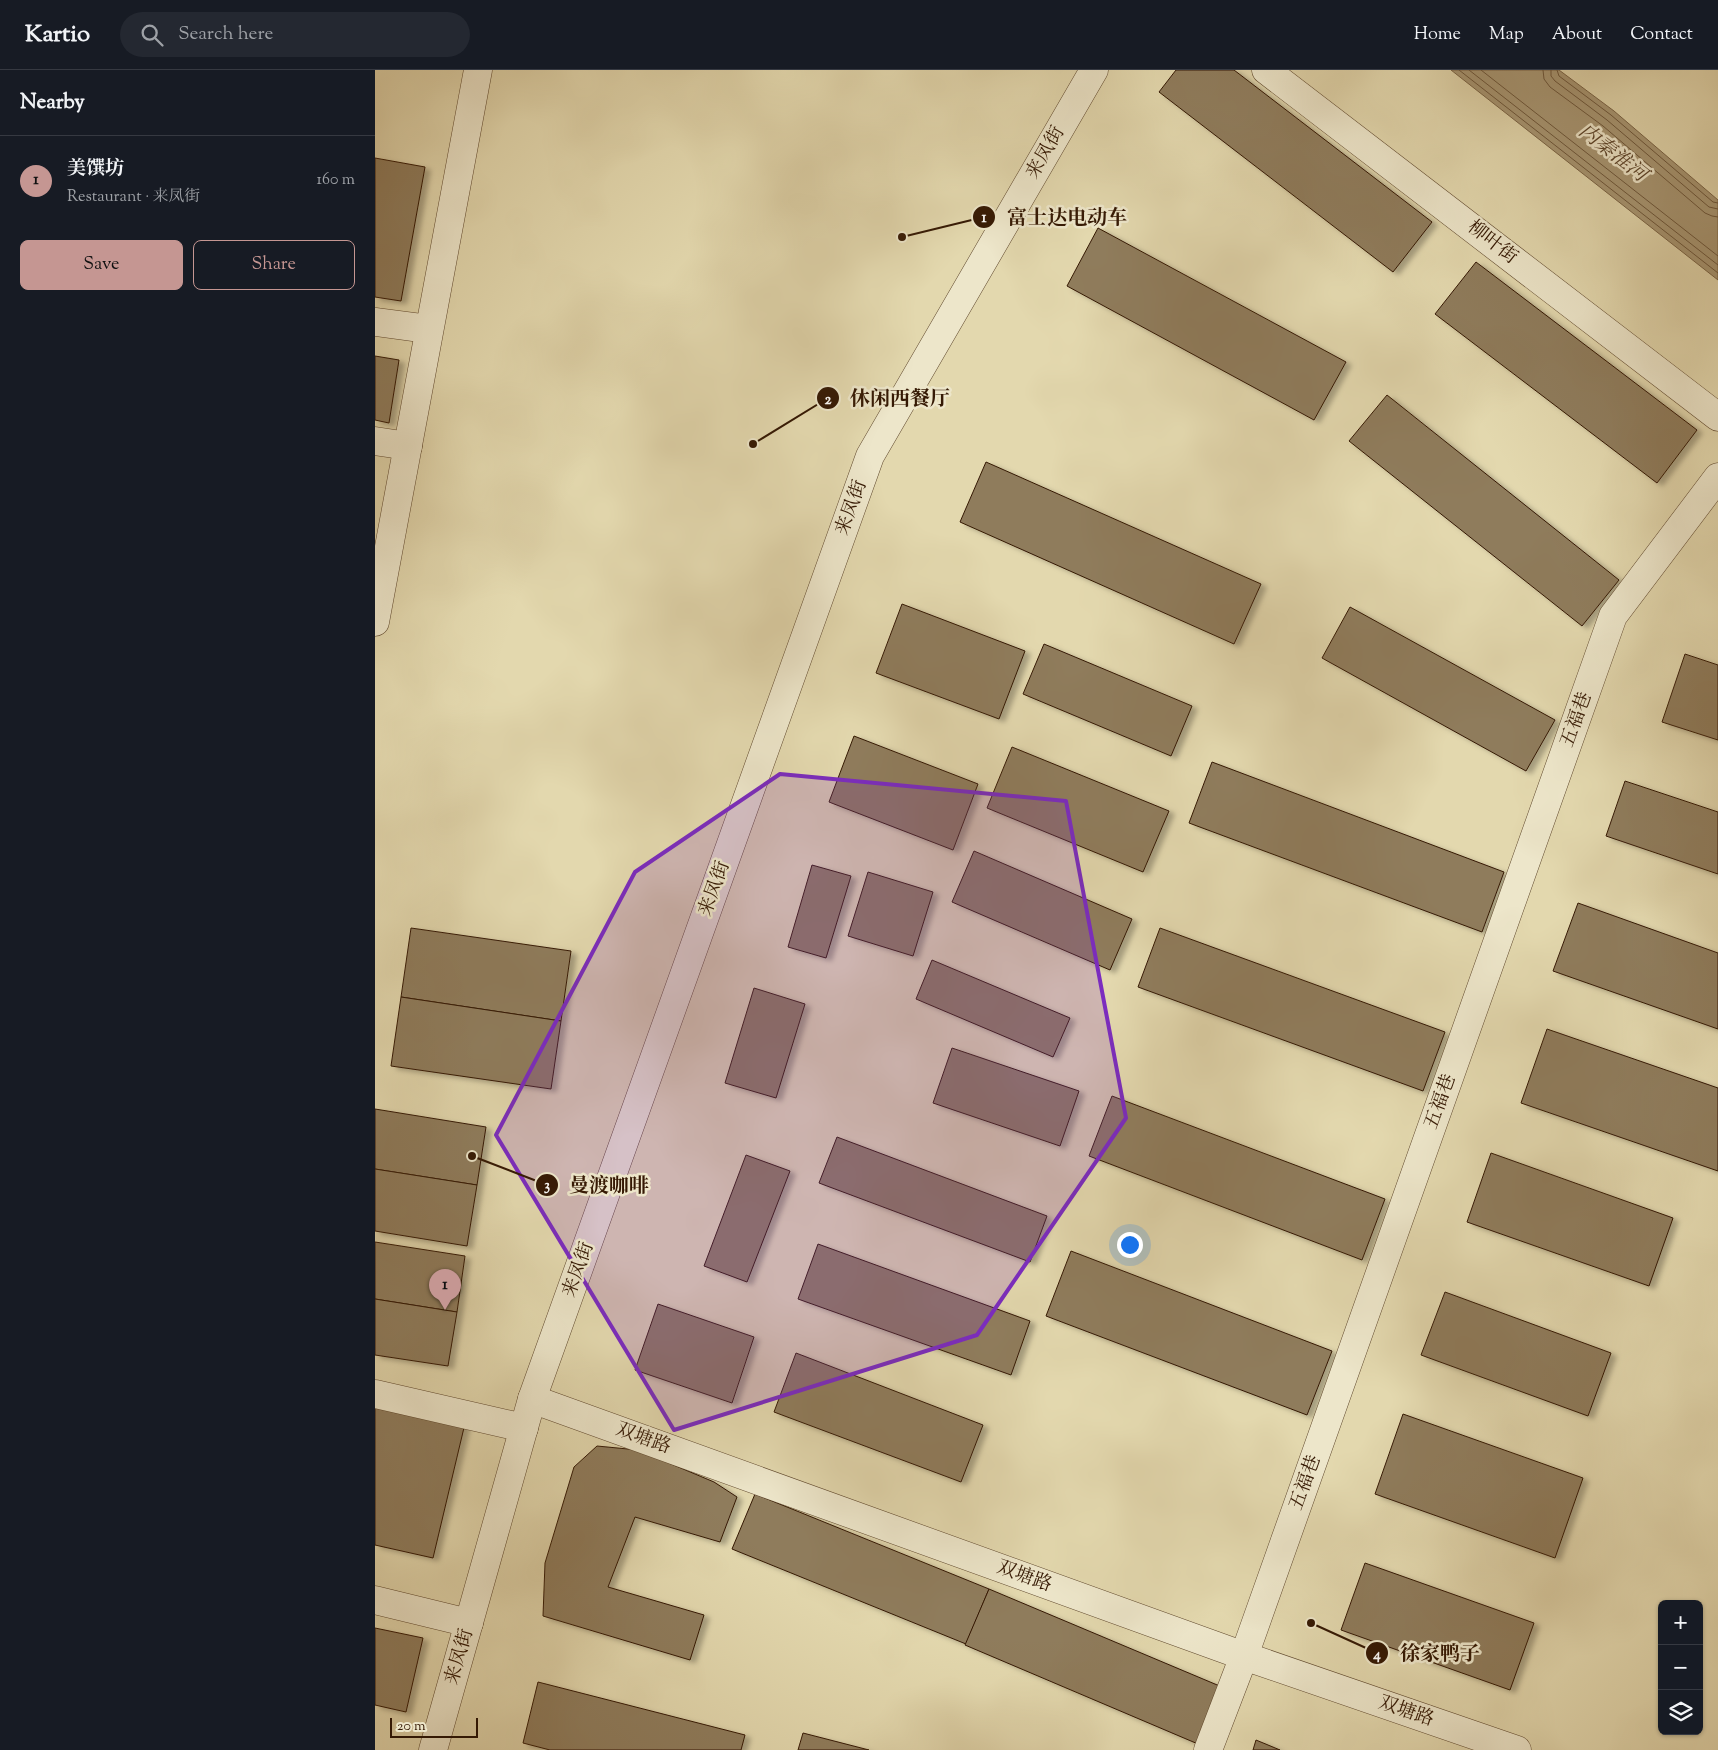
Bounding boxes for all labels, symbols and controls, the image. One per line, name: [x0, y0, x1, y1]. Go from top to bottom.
search box: [120, 12, 470, 57]
text: Kartio: [25, 18, 90, 52]
icon: search: [138, 21, 166, 49]
text: Search here: [178, 21, 273, 48]
text: Home: [1414, 22, 1461, 48]
text: Map: [1489, 22, 1524, 48]
text: About: [1552, 22, 1602, 48]
text: Contact: [1630, 22, 1693, 48]
text: Nearby: [20, 88, 85, 118]
water label: 内秦淮河: [1572, 118, 1655, 192]
street label: 来凤街: [1020, 122, 1072, 184]
text: 美馔坊: [67, 156, 124, 183]
text: 1: [33, 169, 39, 192]
text: 160 m: [317, 169, 355, 192]
text: Restaurant · 来凤街: [67, 186, 201, 209]
callout: 富士达电动车: [972, 199, 1137, 234]
text: 富士达电动车: [1007, 205, 1127, 234]
text: 1: [981, 208, 987, 229]
street label: 柳叶街: [1461, 215, 1523, 271]
button: Save: [20, 240, 183, 290]
button: Share: [193, 240, 355, 290]
callout: 休闲西餐厅: [815, 381, 960, 416]
text: 休闲西餐厅: [850, 386, 950, 415]
text: 2: [824, 390, 832, 411]
street label: 来凤街: [830, 477, 874, 539]
street label: 五福巷: [1555, 689, 1599, 751]
street label: 来凤街: [693, 858, 737, 920]
street label: 五福巷: [1419, 1071, 1463, 1133]
callout: 曼渡咖啡: [534, 1167, 659, 1202]
text: 曼渡咖啡: [569, 1173, 649, 1202]
text: 3: [544, 1176, 550, 1197]
your location: [1117, 1232, 1143, 1258]
street label: 来凤街: [557, 1239, 601, 1301]
pin: 1: [429, 1269, 461, 1310]
street label: 双塘路: [612, 1417, 674, 1461]
street label: 五福巷: [1284, 1452, 1328, 1514]
street label: 双塘路: [993, 1555, 1055, 1599]
map controls: [1658, 1600, 1703, 1735]
button: +: [1658, 1600, 1703, 1645]
street label: 来凤街: [439, 1626, 481, 1688]
callout: 徐家鸭子: [1365, 1636, 1490, 1671]
text: 徐家鸭子: [1400, 1641, 1480, 1670]
text: 4: [1372, 1645, 1381, 1666]
button: −: [1658, 1645, 1703, 1690]
street label: 双塘路: [1375, 1690, 1437, 1734]
button: layers: [1658, 1690, 1703, 1735]
scale bar: [390, 1715, 477, 1738]
text: 20 m: [397, 1717, 426, 1737]

